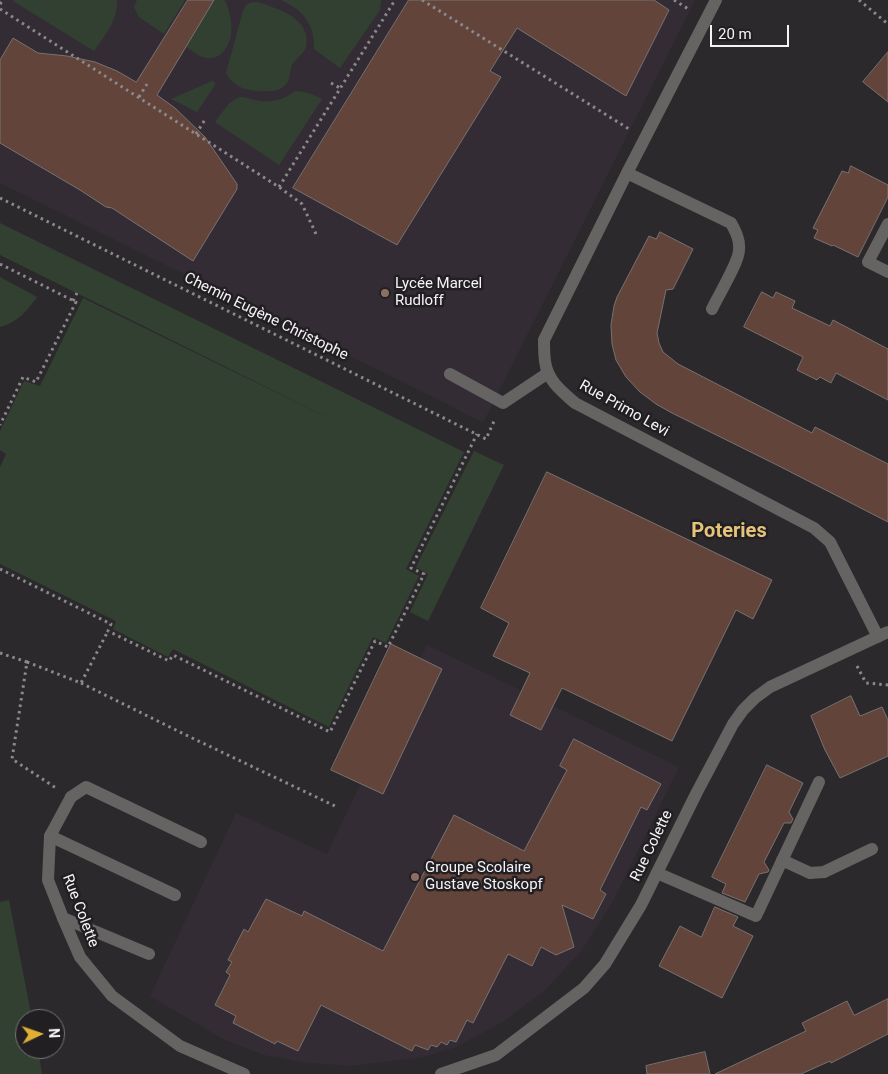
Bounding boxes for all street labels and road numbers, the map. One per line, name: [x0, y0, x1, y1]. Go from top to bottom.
street label: Chemin Eugène Christophe: [181, 269, 351, 365]
street label: Rue Primo Levi: [576, 377, 672, 441]
street label: Rue Colette: [627, 808, 677, 884]
street label: Rue Colette: [58, 872, 102, 950]

